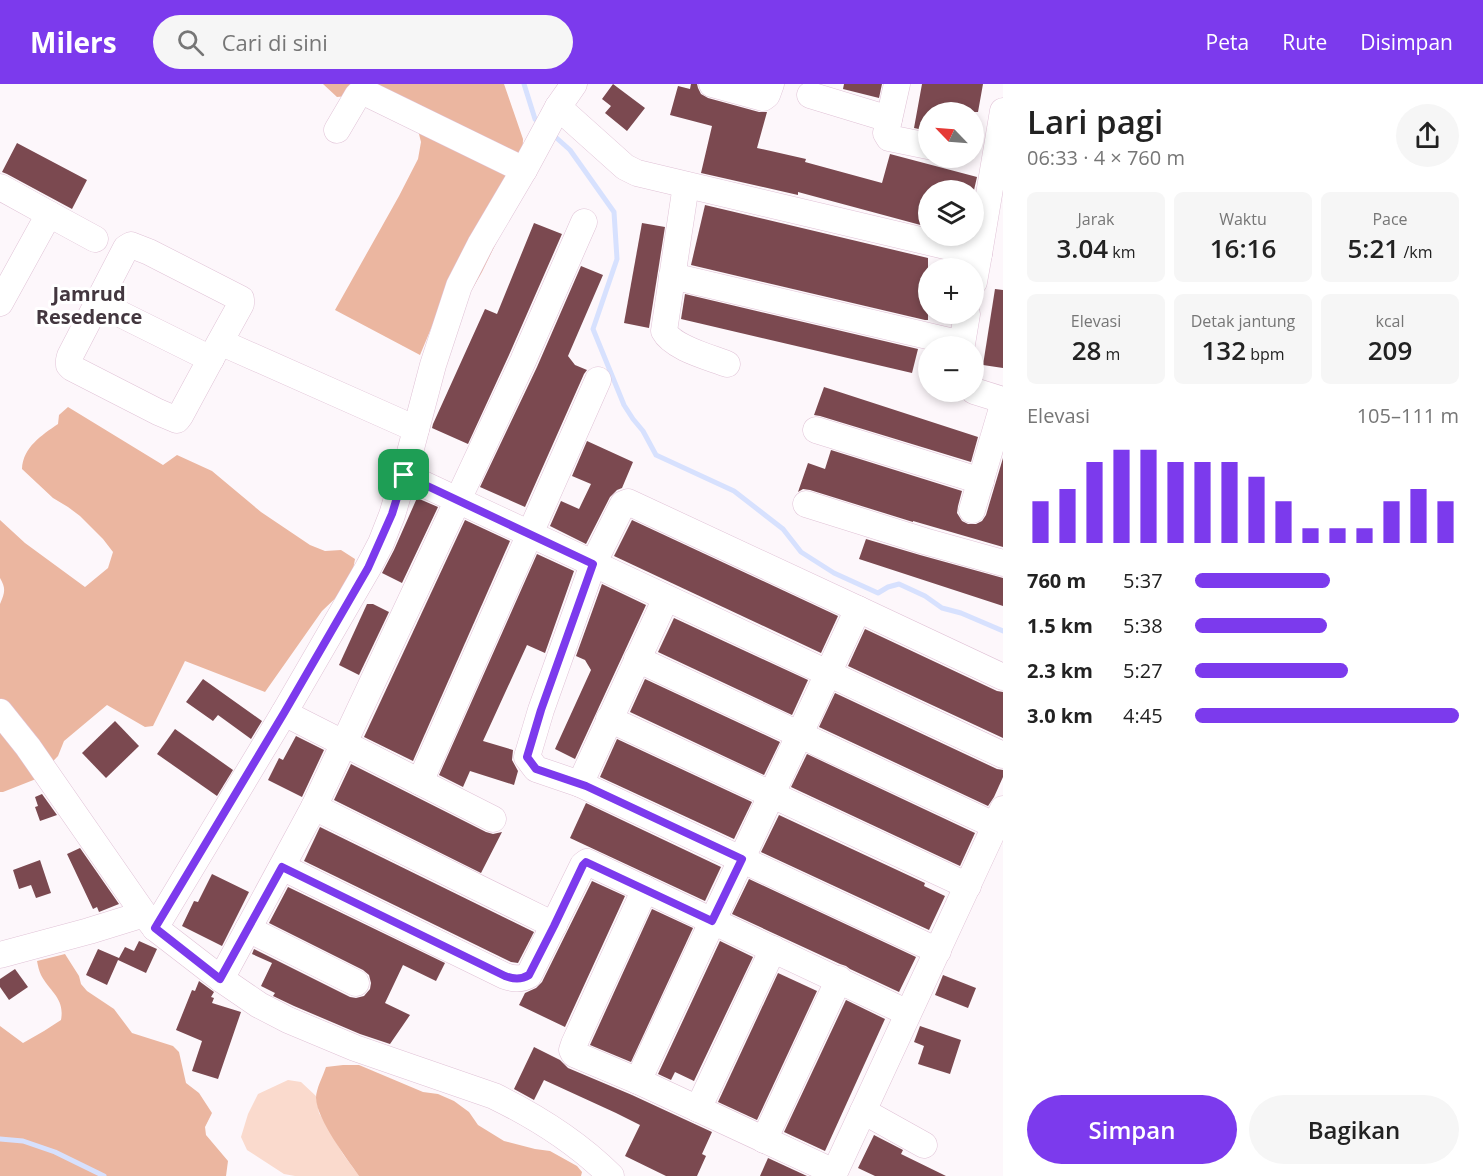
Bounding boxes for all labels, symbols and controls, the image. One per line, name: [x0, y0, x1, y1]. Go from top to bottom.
search box: [153, 15, 573, 69]
text: Milers: [30, 23, 117, 61]
icon: search: [174, 26, 207, 59]
text: Cari di sini: [222, 27, 328, 57]
text: Peta: [1206, 28, 1249, 56]
text: Rute: [1282, 28, 1327, 56]
text: Disimpan: [1360, 28, 1453, 56]
text: Lari pagi: [1027, 99, 1163, 144]
north arrow: [918, 102, 984, 168]
map controls: [918, 102, 984, 402]
button: share: [1396, 104, 1459, 167]
text: 06:33 · 4 × 760 m: [1027, 144, 1185, 171]
button: layers: [918, 180, 984, 246]
text: Jarak: [1077, 208, 1115, 230]
text: Waktu: [1219, 208, 1267, 230]
text: Pace: [1372, 208, 1408, 230]
text: 3.04: [1056, 230, 1108, 266]
text: 16:16: [1210, 230, 1276, 266]
text: 5:21: [1348, 230, 1399, 266]
text: km: [1108, 241, 1136, 263]
text: /km: [1399, 241, 1432, 263]
button: +: [918, 258, 984, 324]
district label: Jamrud Resedence: [36, 280, 142, 330]
text: Elevasi: [1071, 310, 1121, 332]
text: Detak jantung: [1191, 310, 1295, 332]
text: kcal: [1376, 310, 1405, 332]
text: 28: [1072, 332, 1101, 368]
text: 132: [1201, 332, 1246, 368]
text: 209: [1368, 332, 1412, 368]
button: −: [918, 336, 984, 402]
text: m: [1101, 343, 1120, 365]
text: bpm: [1246, 343, 1285, 365]
text: Elevasi: [1027, 402, 1090, 429]
text: 105–111 m: [1357, 402, 1459, 429]
pin: [378, 449, 429, 500]
icon: arrive: [387, 458, 420, 491]
text: 760 m: [1027, 567, 1086, 594]
text: 5:37: [1123, 567, 1163, 594]
text: 1.5 km: [1027, 612, 1093, 639]
text: 5:38: [1123, 612, 1163, 639]
text: 2.3 km: [1027, 657, 1093, 684]
text: 5:27: [1123, 657, 1163, 684]
text: 3.0 km: [1027, 702, 1093, 729]
text: 4:45: [1123, 702, 1163, 729]
button: Simpan: [1027, 1095, 1237, 1164]
button: Bagikan: [1249, 1095, 1459, 1164]

